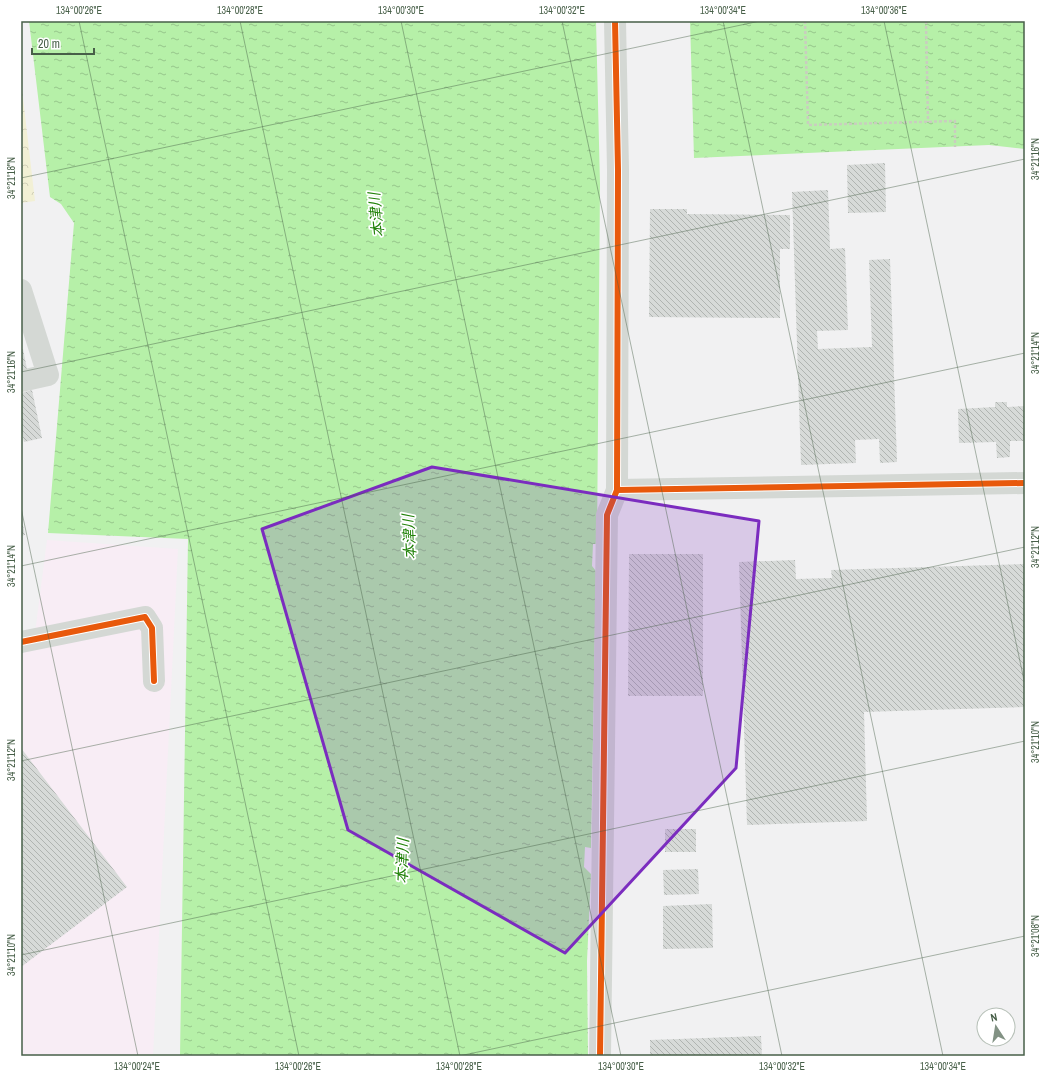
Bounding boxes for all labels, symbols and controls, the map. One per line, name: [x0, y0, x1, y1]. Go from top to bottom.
text: 134°00'26"E: [56, 4, 102, 17]
text: 134°00'28"E: [217, 4, 263, 17]
text: 134°00'30"E: [378, 4, 424, 17]
text: 134°00'32"E: [539, 4, 585, 17]
text: 134°00'34"E: [700, 4, 746, 17]
text: 134°00'36"E: [861, 4, 907, 17]
scale bar: [32, 30, 94, 56]
text: 20 m: [38, 36, 60, 52]
text: 34°21'16"N: [1029, 138, 1042, 180]
text: 34°21'18"N: [5, 157, 18, 199]
water label: 本津川: [363, 190, 389, 238]
text: 34°21'14"N: [1029, 332, 1042, 374]
text: 34°21'16"N: [5, 351, 18, 393]
water label: 本津川: [397, 512, 421, 560]
text: 34°21'12"N: [1029, 526, 1042, 568]
text: 34°21'14"N: [5, 545, 18, 587]
text: 34°21'10"N: [1029, 721, 1042, 763]
text: 34°21'12"N: [5, 739, 18, 781]
water label: 本津川: [391, 836, 413, 884]
text: 34°21'08"N: [1029, 915, 1042, 957]
text: 34°21'10"N: [5, 934, 18, 976]
north arrow: [976, 1007, 1016, 1047]
text: N: [989, 1010, 999, 1025]
text: 134°00'24"E: [114, 1060, 160, 1073]
text: 134°00'26"E: [275, 1060, 321, 1073]
text: 134°00'28"E: [436, 1060, 482, 1073]
text: 134°00'30"E: [598, 1060, 644, 1073]
text: 134°00'32"E: [759, 1060, 805, 1073]
text: 134°00'34"E: [920, 1060, 966, 1073]

